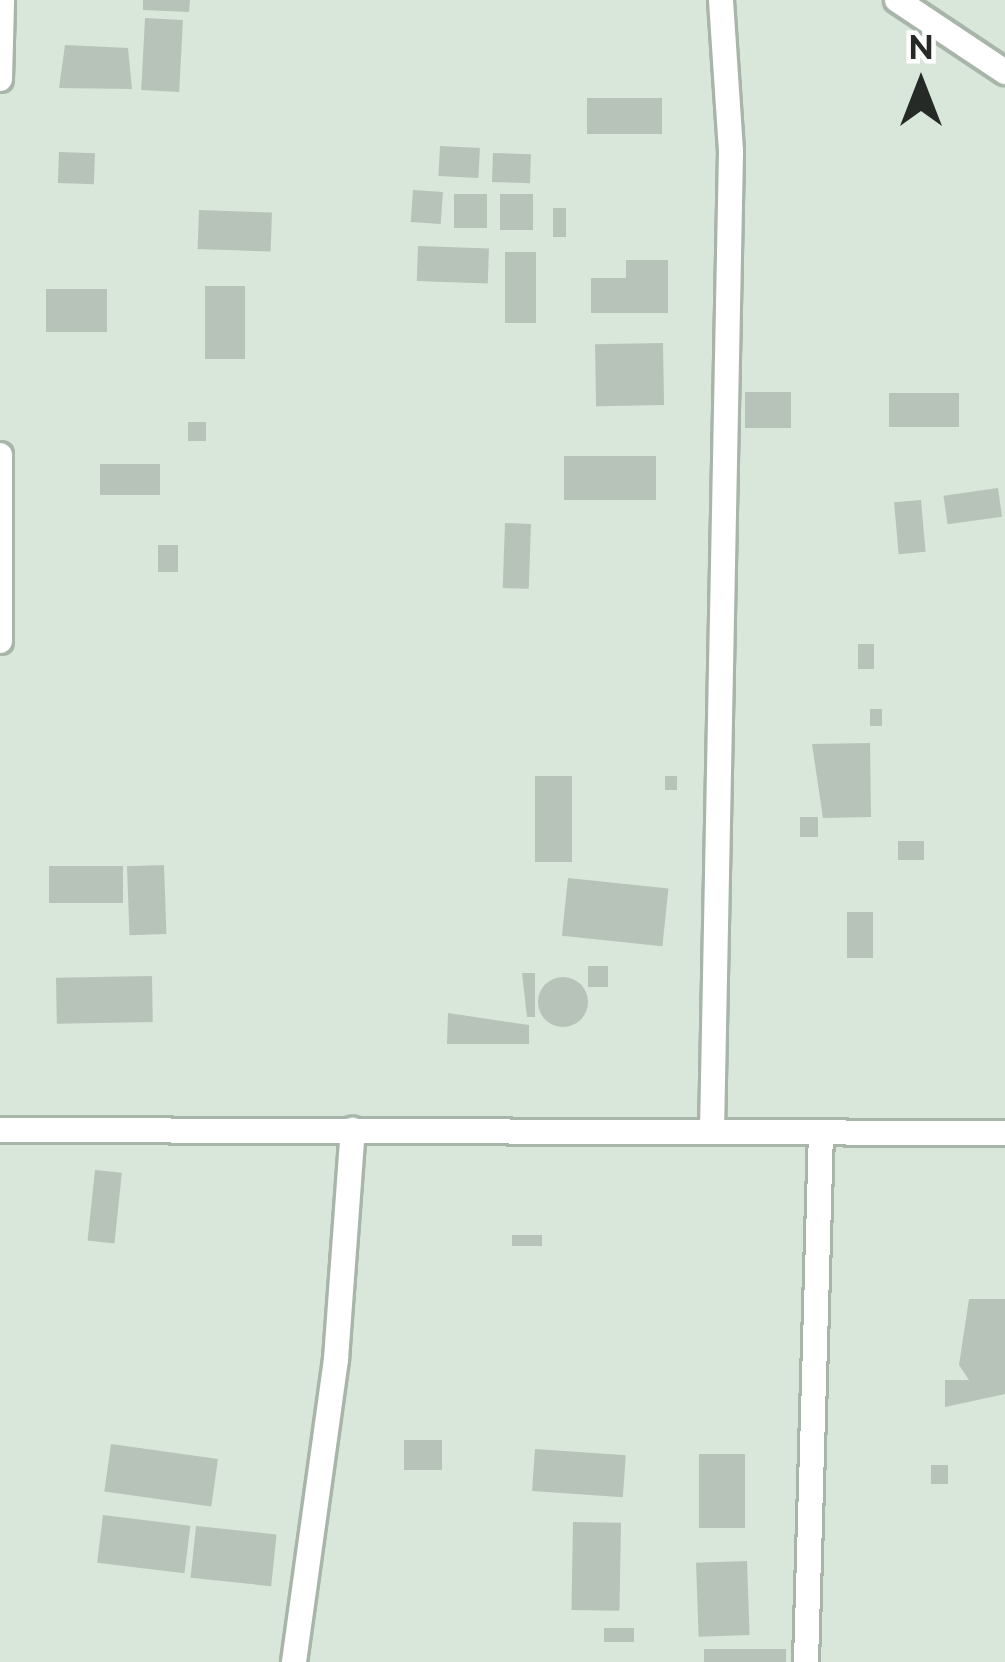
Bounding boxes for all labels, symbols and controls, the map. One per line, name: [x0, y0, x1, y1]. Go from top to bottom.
north arrow: [861, 24, 981, 144]
text: N: [908, 28, 934, 67]

